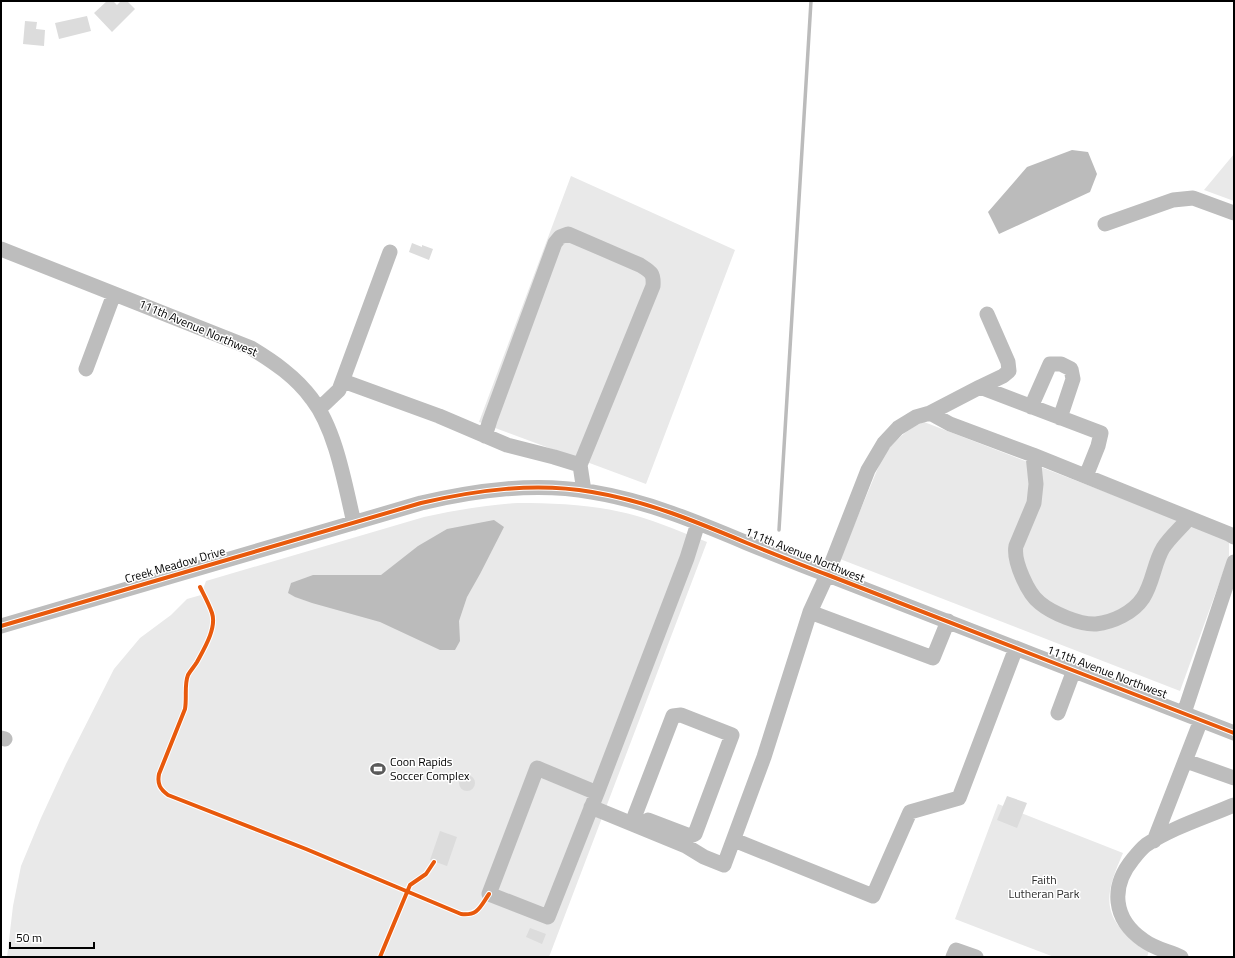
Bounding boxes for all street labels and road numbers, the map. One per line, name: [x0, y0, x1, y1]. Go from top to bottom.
street label: 111th Avenue Northwest: [136, 294, 261, 362]
street label: 111th Avenue Northwest: [742, 522, 869, 588]
street label: Creek Meadow Drive: [122, 541, 227, 588]
street label: 111th Avenue Northwest: [1044, 640, 1171, 704]

